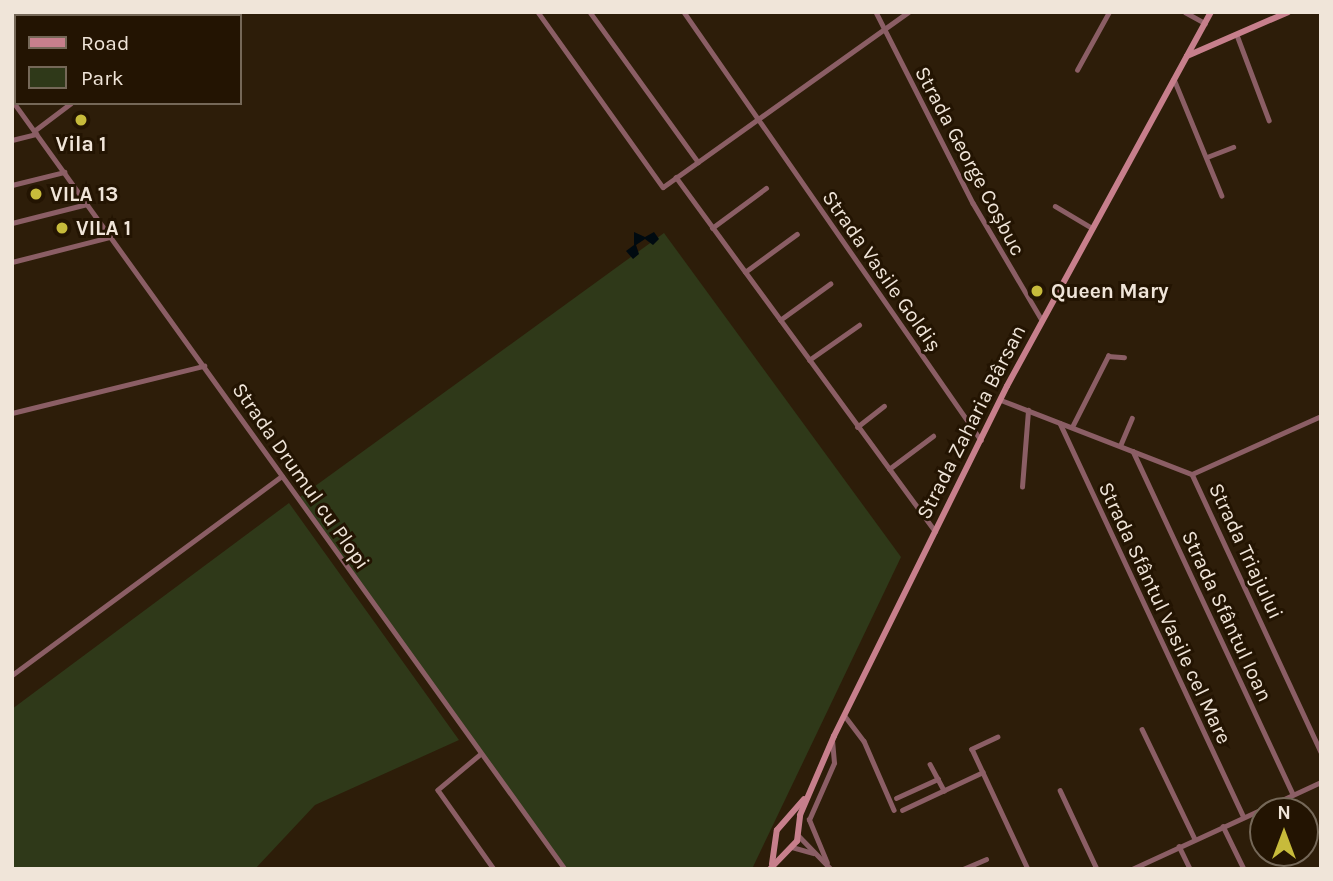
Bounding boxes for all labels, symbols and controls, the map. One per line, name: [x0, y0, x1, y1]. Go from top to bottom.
legend: [14, 14, 242, 105]
text: Road: [81, 31, 129, 55]
street label: Strada George Coșbuc: [909, 62, 1031, 260]
text: Park: [81, 66, 124, 90]
marker: Vila 1: [73, 112, 89, 128]
place label: Vila 1: [55, 131, 107, 157]
place label: VILA 13: [50, 181, 118, 207]
marker: VILA 13: [28, 186, 44, 202]
street label: Strada Vasile Goldiș: [817, 186, 947, 356]
place label: VILA 1: [76, 215, 131, 241]
marker: VILA 1: [54, 220, 70, 236]
place label: Queen Mary: [1051, 278, 1169, 304]
marker: Queen Mary: [1029, 283, 1045, 299]
street label: Strada Zaharia Bârsan: [911, 321, 1031, 523]
street label: Strada Drumul cu Plopi: [227, 378, 375, 574]
street label: Strada Sfântul Vasile cel Mare: [1093, 478, 1237, 748]
street label: Strada Triajului: [1203, 479, 1289, 623]
street label: Strada Sfântul Ioan: [1176, 526, 1278, 706]
north arrow: [1249, 797, 1319, 867]
text: N: [1277, 802, 1291, 824]

